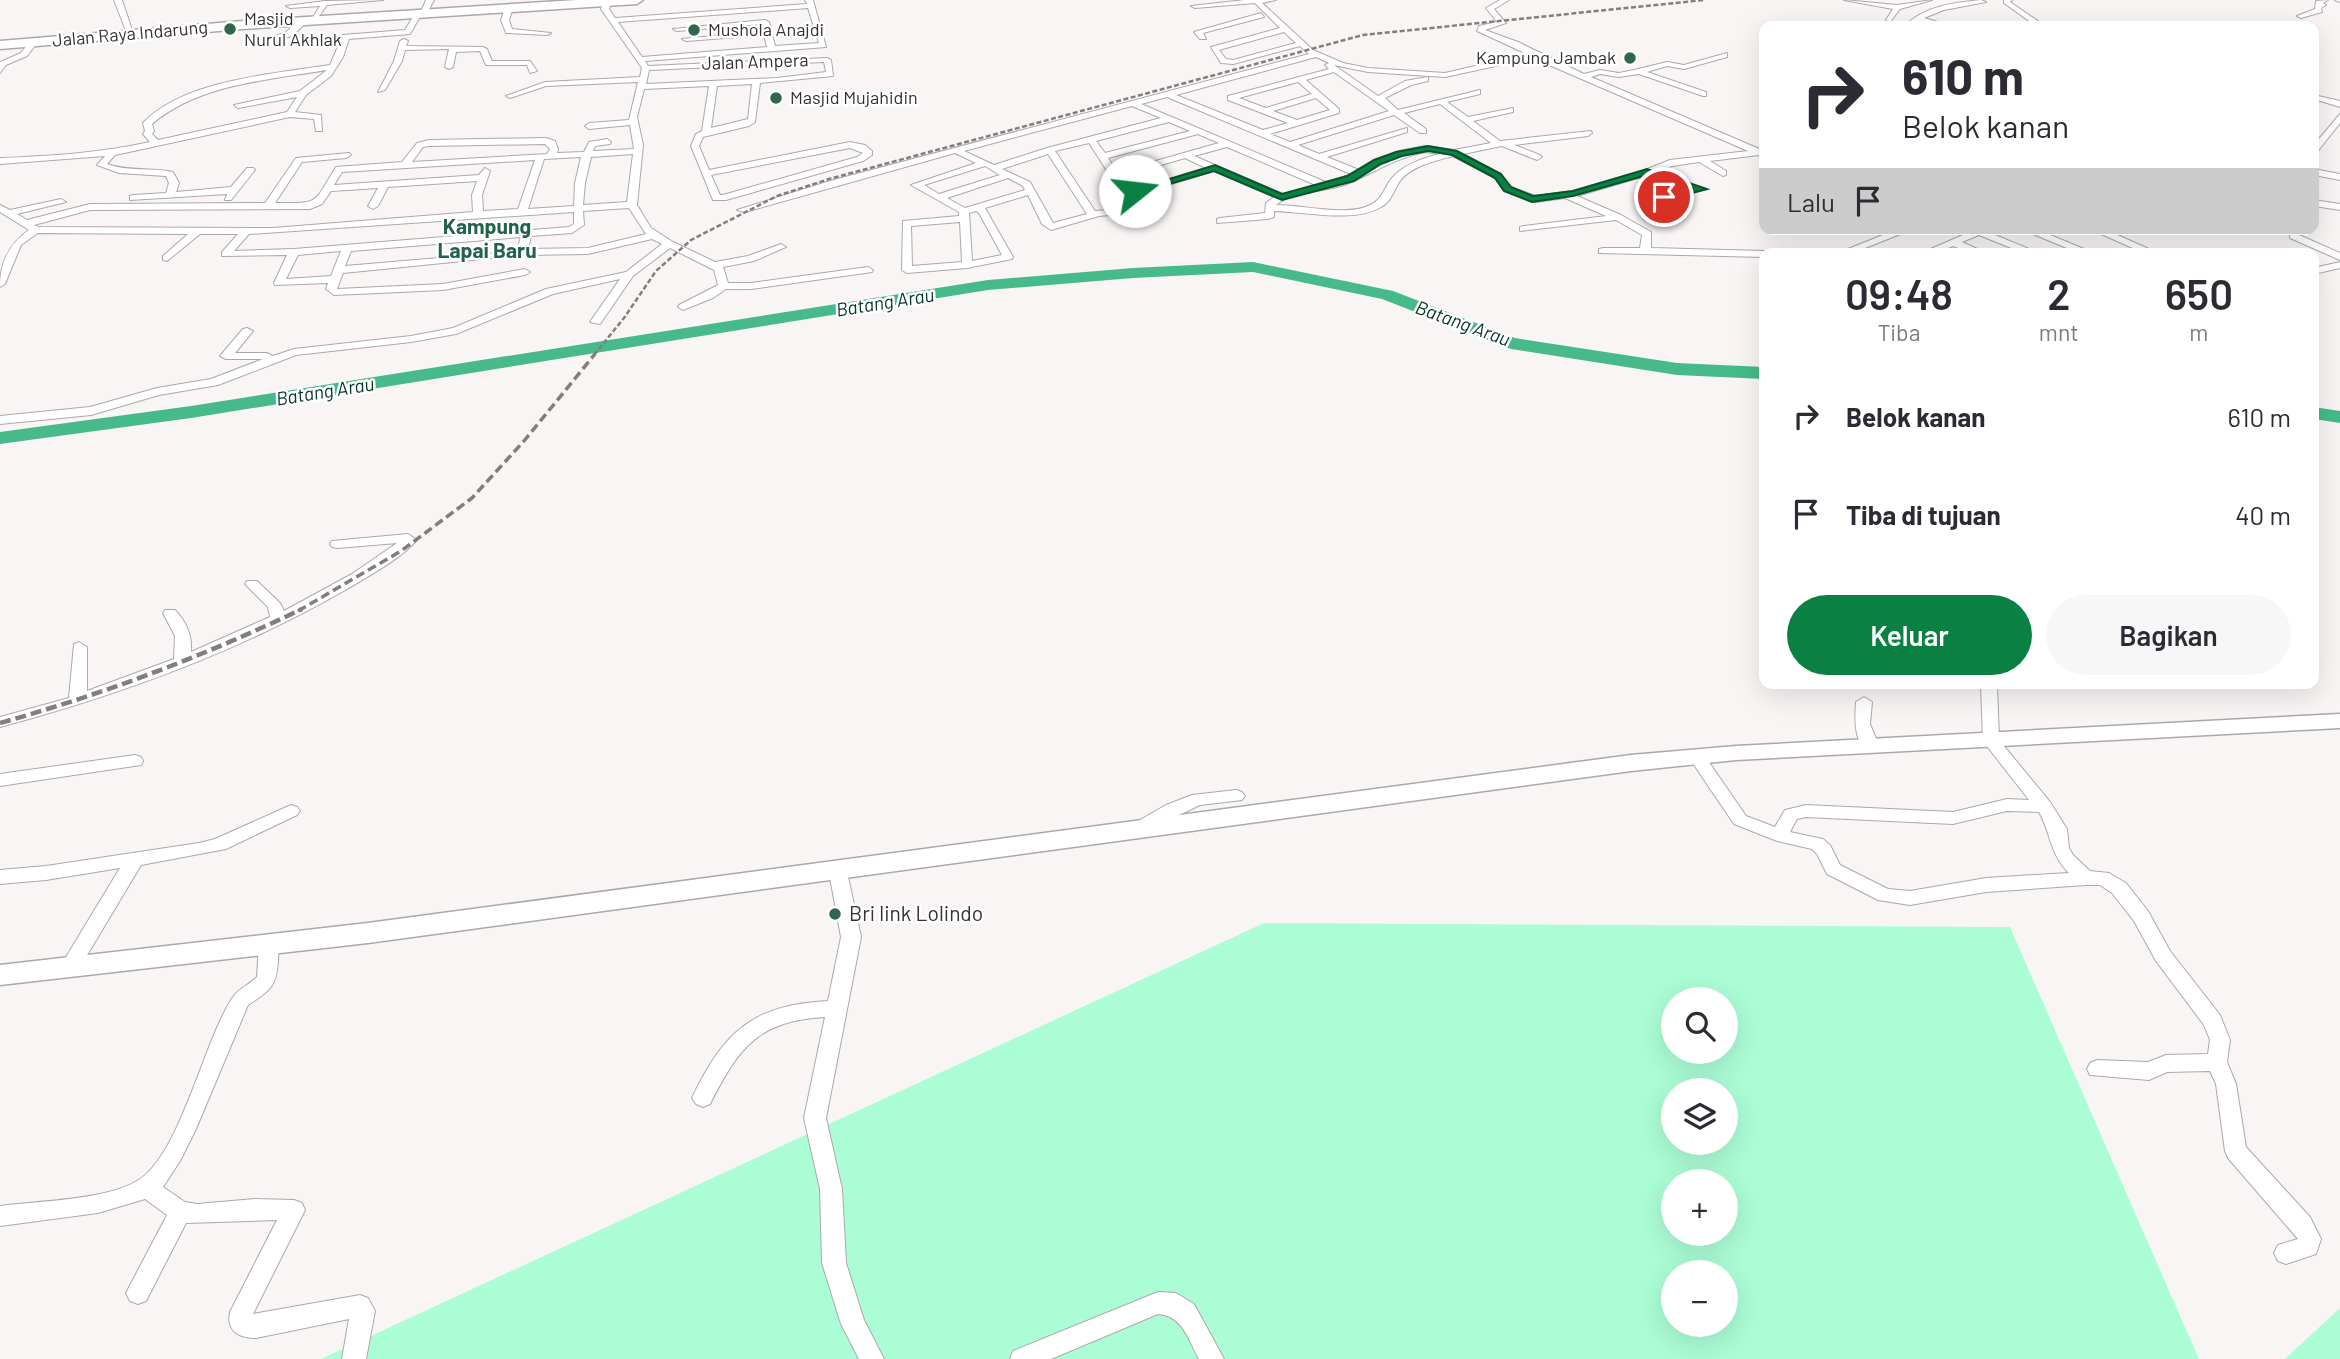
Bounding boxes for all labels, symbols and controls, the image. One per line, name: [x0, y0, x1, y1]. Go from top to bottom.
place label: Masjid Nurul Akhlak: [244, 7, 342, 50]
street label: Jalan Raya Indarung: [51, 15, 209, 51]
place label: Mushola Anajdi: [708, 18, 824, 40]
marker: Masjid Nurul Akhlak: [222, 21, 238, 37]
marker: Mushola Anajdi: [686, 22, 702, 38]
place label: Kampung Jambak: [1476, 46, 1616, 68]
text: 610 m: [1902, 46, 2024, 105]
street label: Jalan Ampera: [701, 48, 809, 74]
icon: right: [1787, 49, 1878, 140]
marker: Kampung Jambak: [1622, 50, 1638, 66]
place label: Masjid Mujahidin: [790, 86, 918, 108]
marker: Masjid Mujahidin: [768, 90, 784, 106]
text: Belok kanan: [1902, 106, 2069, 144]
position arrow: [1098, 154, 1172, 228]
pin: [1634, 167, 1694, 227]
icon: arrive: [1645, 178, 1683, 216]
icon: arrive: [1849, 182, 1887, 220]
text: Lalu: [1787, 186, 1835, 217]
district label: Kampung Lapai Baru: [437, 213, 537, 262]
text: 09:48: [1845, 268, 1953, 318]
text: 2: [2047, 268, 2070, 318]
text: 650: [2165, 268, 2233, 318]
water label: Batang Arau: [834, 282, 936, 321]
water label: Batang Arau: [1413, 295, 1514, 350]
text: Tiba: [1877, 318, 1920, 346]
text: mnt: [2039, 318, 2079, 346]
text: m: [2189, 318, 2208, 346]
water label: Batang Arau: [274, 371, 376, 410]
icon: right: [1787, 397, 1825, 435]
text: Belok kanan: [1846, 401, 1985, 432]
text: 610 m: [2228, 401, 2291, 432]
icon: arrive: [1787, 495, 1825, 533]
text: Tiba di tujuan: [1846, 499, 2001, 530]
text: 40 m: [2235, 499, 2291, 530]
button: Keluar: [1787, 595, 2032, 675]
button: Bagikan: [2046, 595, 2291, 675]
place label: Bri link Lolindo: [849, 900, 983, 925]
marker: Bri link Lolindo: [827, 906, 843, 922]
map controls: [1661, 987, 1738, 1337]
button: search: [1661, 987, 1738, 1064]
button: layers: [1661, 1078, 1738, 1155]
button: +: [1661, 1169, 1738, 1246]
button: −: [1661, 1260, 1738, 1337]

